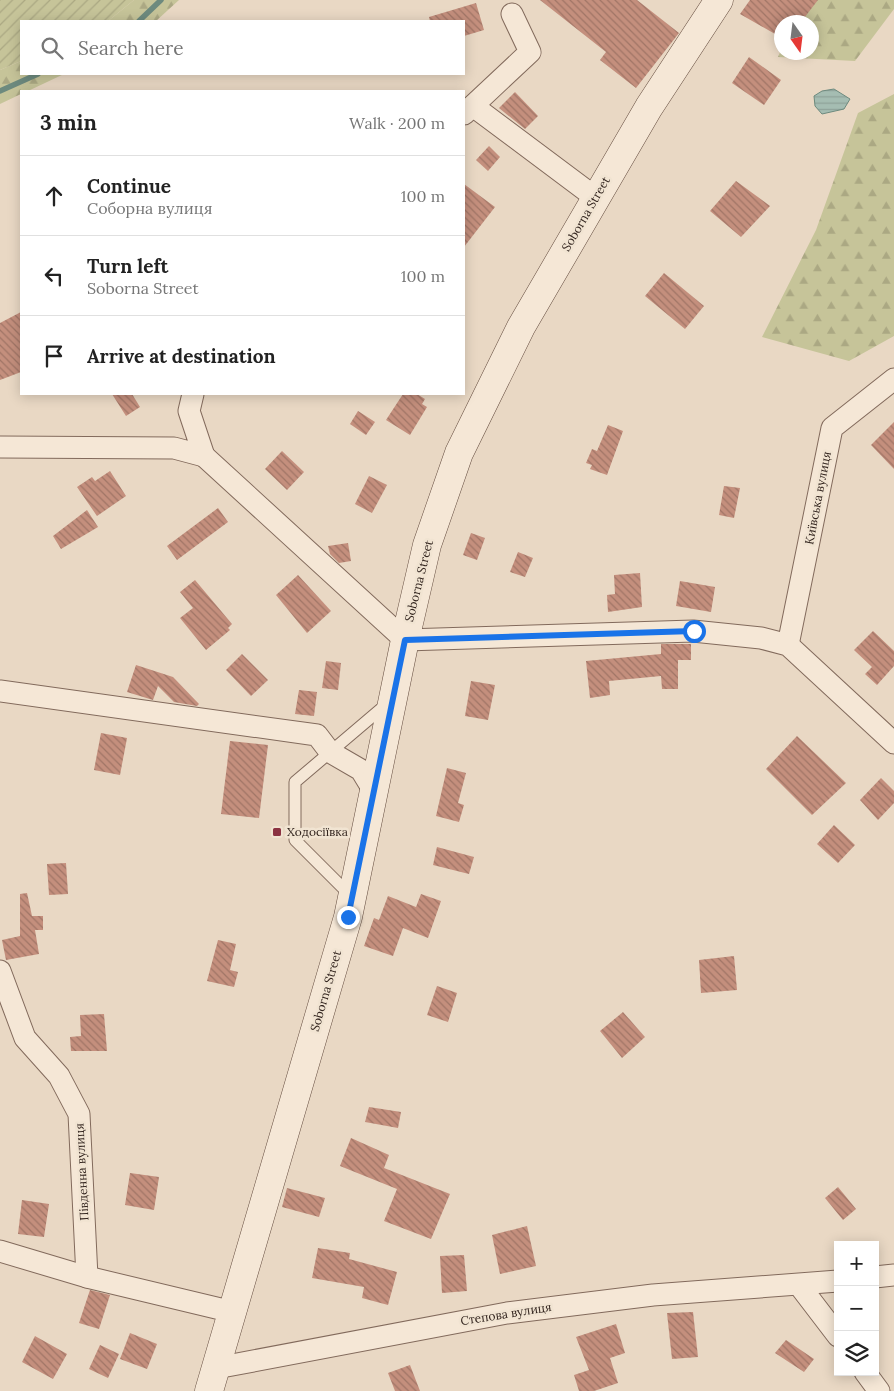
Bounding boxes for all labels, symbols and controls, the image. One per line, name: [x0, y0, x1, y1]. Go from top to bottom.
north arrow: [774, 15, 819, 60]
search box: [20, 20, 465, 75]
icon: search: [38, 34, 66, 62]
text: Search here: [78, 36, 184, 60]
text: 3 min: [40, 109, 97, 136]
text: Walk · 200 m: [349, 113, 445, 133]
street label: Soborna Street: [558, 173, 613, 254]
text: Continue: [87, 174, 171, 198]
icon: ahead: [40, 182, 68, 210]
text: 100 m: [401, 186, 445, 206]
text: Соборна вулиця: [87, 198, 212, 218]
text: Turn left: [87, 254, 168, 278]
icon: left: [40, 262, 68, 290]
text: 100 m: [401, 266, 445, 286]
text: Soborna Street: [87, 278, 199, 298]
icon: arrive: [40, 342, 68, 370]
text: Arrive at destination: [87, 344, 276, 368]
street label: Київська вулиця: [801, 450, 834, 546]
street label: Soborna Street: [401, 538, 436, 623]
route start: [683, 620, 706, 643]
place label: Ходосіївка: [287, 824, 348, 839]
marker: Ходосіївка: [271, 826, 283, 838]
route end: [337, 906, 360, 929]
street label: Soborna Street: [307, 948, 344, 1033]
street label: Південна вулиця: [71, 1123, 92, 1221]
map controls: [834, 1241, 879, 1376]
button: +: [834, 1241, 879, 1286]
button: −: [834, 1286, 879, 1331]
street label: Степова вулиця: [459, 1299, 552, 1328]
button: layers: [834, 1331, 879, 1376]

